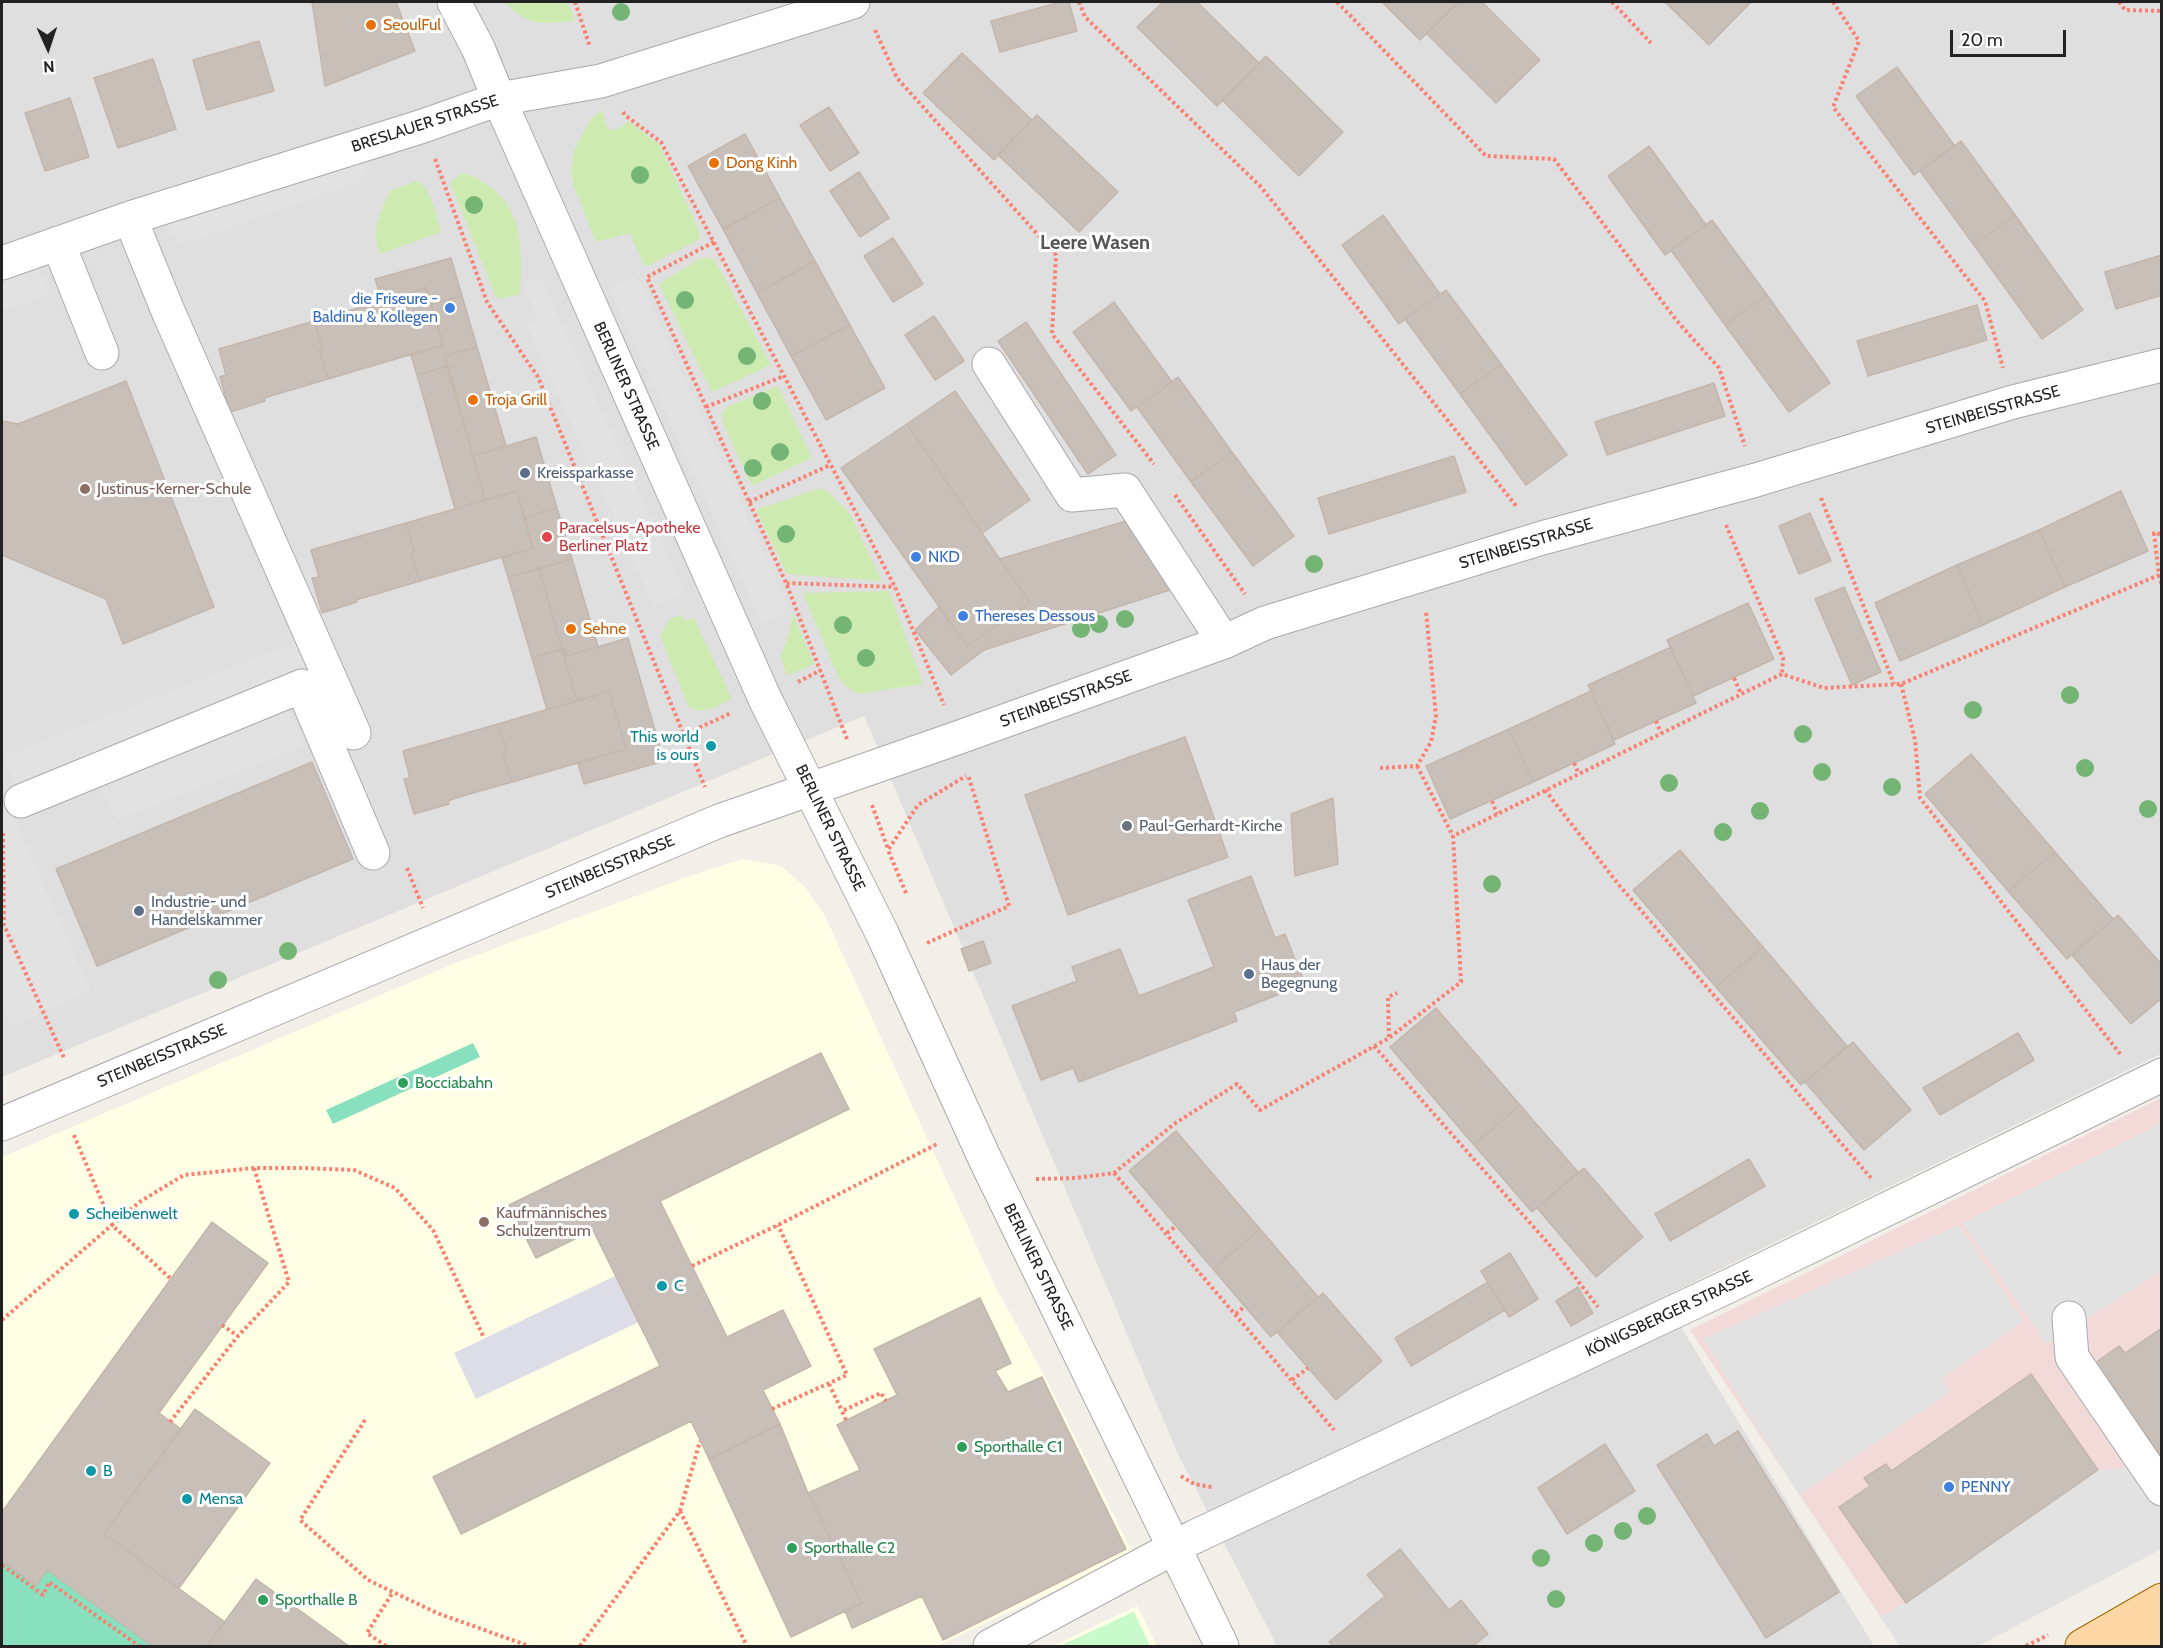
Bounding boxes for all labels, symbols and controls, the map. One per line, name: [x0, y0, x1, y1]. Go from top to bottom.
place label: SeoulFul: [383, 15, 441, 35]
north arrow: [18, 18, 78, 78]
marker: SeoulFul: [364, 18, 378, 32]
scale bar: [1953, 18, 2068, 56]
text: 20 m: [1961, 29, 2003, 51]
text: N: [43, 57, 55, 76]
street label: BRESLAUER STRASSE: [349, 91, 501, 157]
place label: Dong Kinh: [726, 153, 797, 173]
marker: Dong Kinh: [707, 156, 721, 170]
district label: Leere Wasen: [1040, 231, 1150, 255]
place label: die Friseure - Baldinu & Kollegen: [312, 289, 438, 327]
marker: die Friseure - Baldinu & Kollegen: [443, 301, 457, 315]
street label: BERLINER STRASSE: [589, 319, 663, 453]
street label: STEINBEISSTRASSE: [1924, 382, 2062, 438]
place label: Troja Grill: [485, 390, 547, 410]
marker: Troja Grill: [466, 393, 480, 407]
place label: Kreissparkasse: [537, 463, 634, 483]
marker: Kreissparkasse: [518, 466, 532, 480]
place label: Justinus-Kerner-Schule: [97, 479, 251, 499]
marker: Justinus-Kerner-Schule: [78, 482, 92, 496]
street label: STEINBEISSTRASSE: [1457, 515, 1595, 573]
place label: Paracelsus-Apotheke Berliner Platz: [559, 518, 700, 556]
marker: Paracelsus-Apotheke Berliner Platz: [540, 530, 554, 544]
place label: NKD: [928, 547, 960, 567]
marker: NKD: [909, 550, 923, 564]
place label: Thereses Dessous: [975, 606, 1095, 626]
marker: Thereses Dessous: [956, 609, 970, 623]
place label: Sehne: [583, 619, 626, 639]
marker: Sehne: [564, 622, 578, 636]
street label: STEINBEISSTRASSE: [997, 666, 1135, 732]
place label: This world is ours: [630, 727, 699, 765]
marker: This world is ours: [704, 739, 718, 753]
street label: BERLINER STRASSE: [791, 762, 869, 894]
place label: Paul-Gerhardt-Kirche: [1139, 816, 1283, 836]
marker: Paul-Gerhardt-Kirche: [1120, 819, 1134, 833]
street label: STEINBEISSTRASSE: [542, 831, 678, 903]
place label: Industrie- und Handelskammer: [151, 892, 262, 930]
marker: Industrie- und Handelskammer: [132, 904, 146, 918]
place label: Haus der Begegnung: [1261, 955, 1337, 993]
marker: Haus der Begegnung: [1242, 967, 1256, 981]
street label: STEINBEISSTRASSE: [94, 1020, 230, 1092]
place label: Bocciabahn: [415, 1073, 493, 1093]
marker: Bocciabahn: [396, 1076, 410, 1090]
street label: BERLINER STRASSE: [999, 1201, 1077, 1333]
place label: Kaufmännisches Schulzentrum: [496, 1203, 607, 1241]
place label: Scheibenwelt: [86, 1204, 178, 1224]
marker: Scheibenwelt: [67, 1207, 81, 1221]
marker: Kaufmännisches Schulzentrum: [477, 1215, 491, 1229]
street label: KÖNIGSBERGER STRASSE: [1582, 1267, 1756, 1361]
place label: C: [674, 1276, 684, 1296]
marker: C: [655, 1279, 669, 1293]
place label: Sporthalle C1: [974, 1437, 1062, 1457]
marker: Sporthalle C1: [955, 1440, 969, 1454]
place label: B: [103, 1461, 113, 1481]
marker: B: [84, 1464, 98, 1478]
place label: PENNY: [1961, 1477, 2011, 1497]
marker: PENNY: [1942, 1480, 1956, 1494]
place label: Mensa: [199, 1489, 243, 1509]
marker: Mensa: [180, 1492, 194, 1506]
place label: Sporthalle C2: [804, 1538, 895, 1558]
marker: Sporthalle C2: [785, 1541, 799, 1555]
place label: Sporthalle B: [275, 1590, 358, 1610]
marker: Sporthalle B: [256, 1593, 270, 1607]

